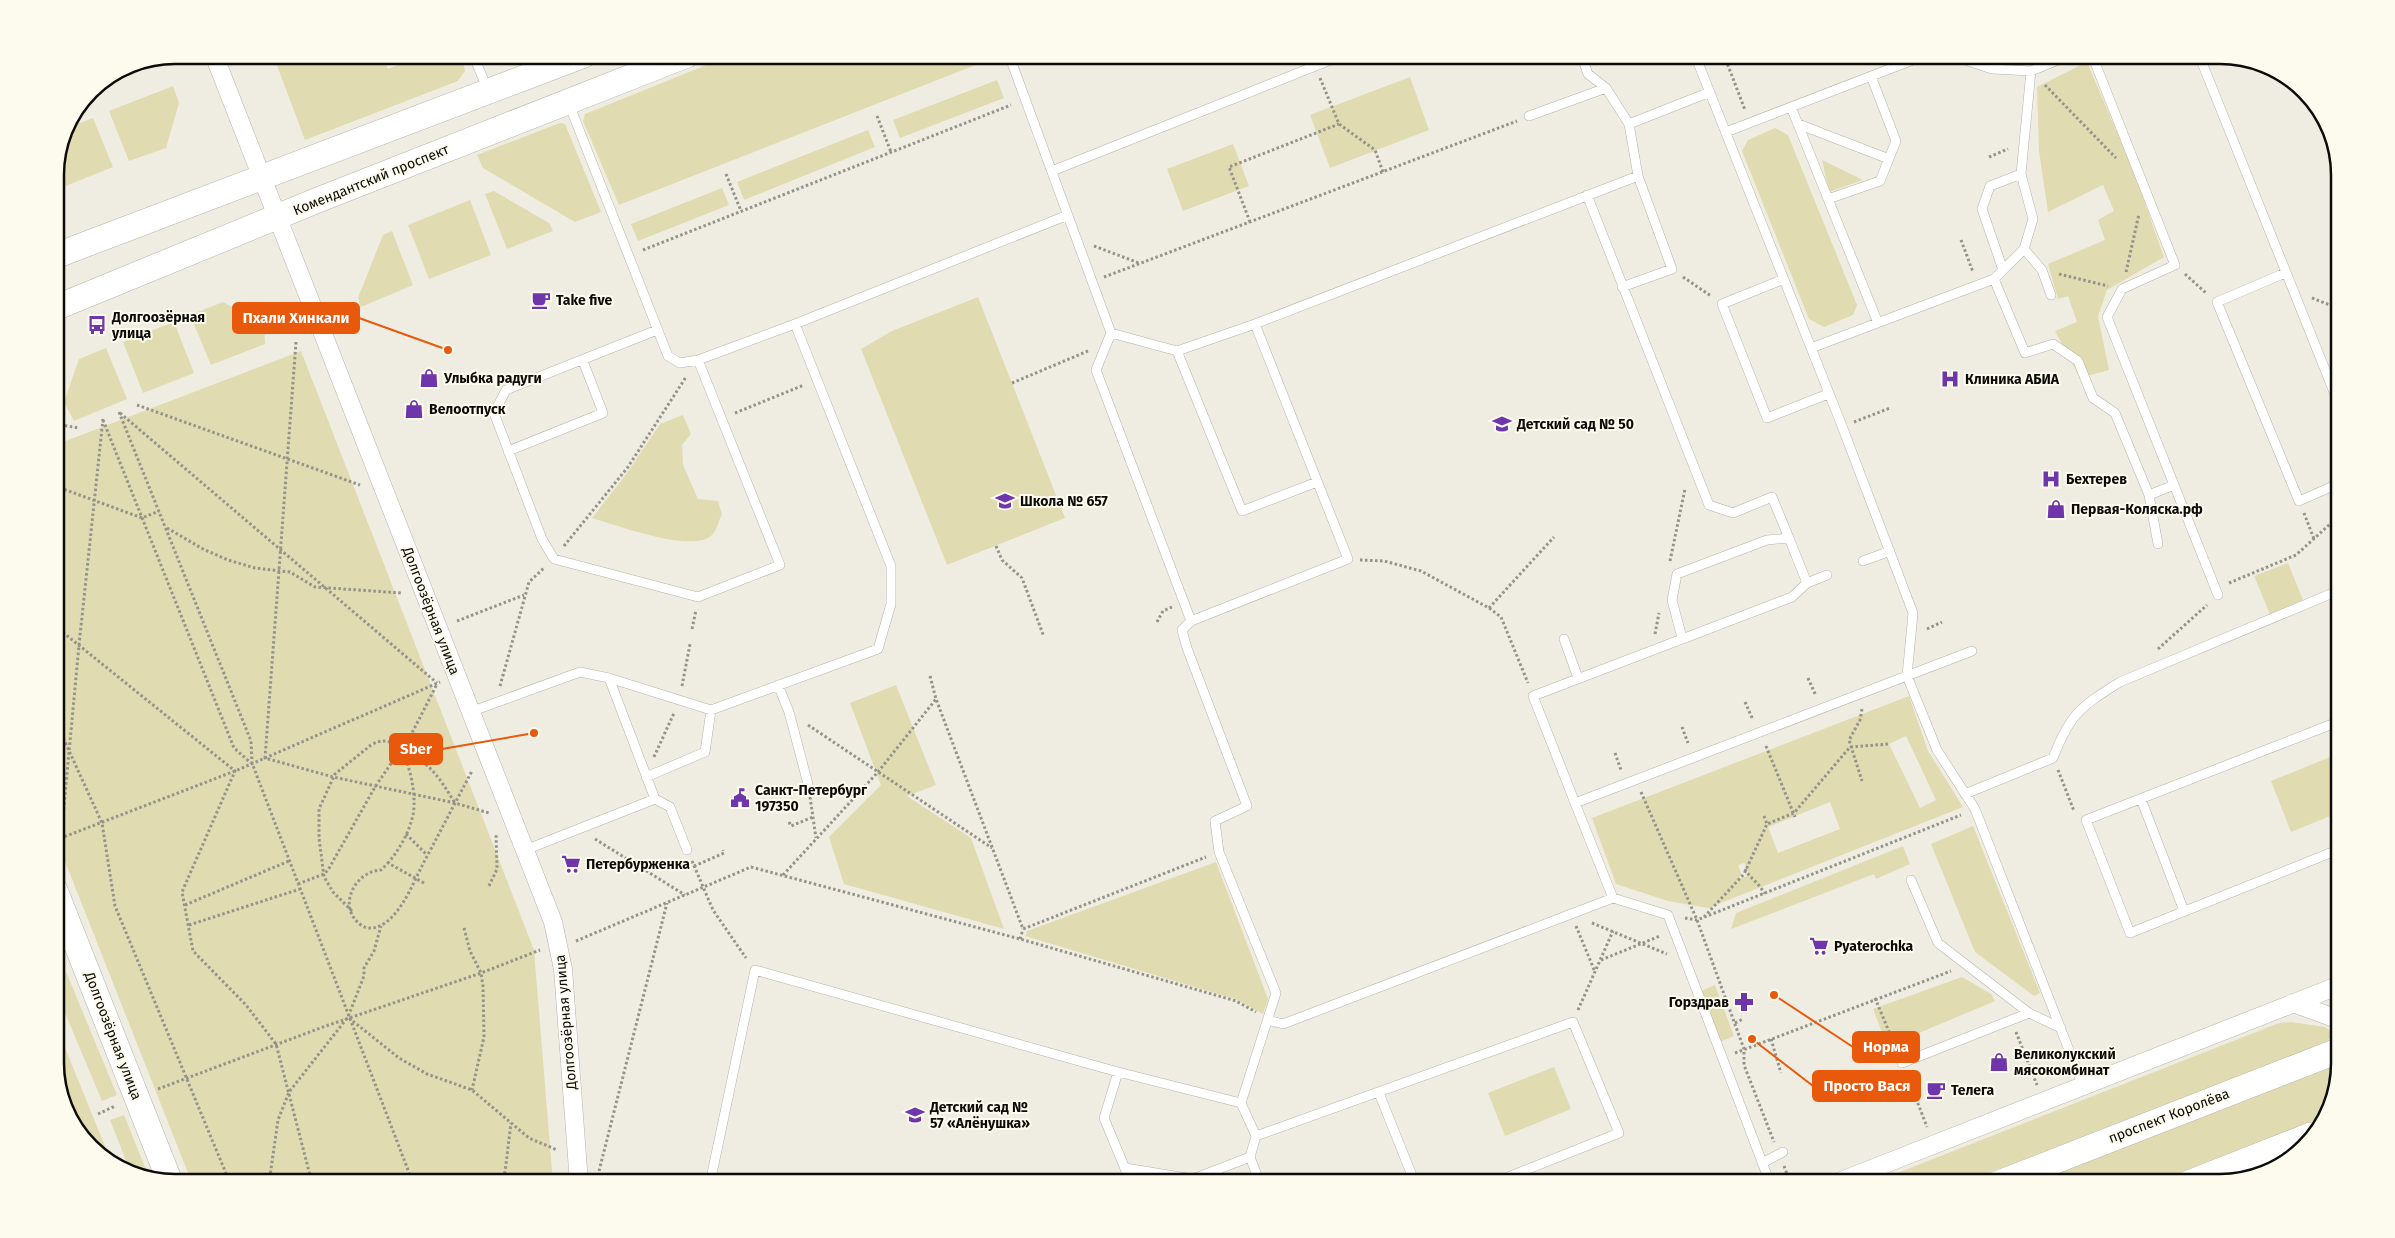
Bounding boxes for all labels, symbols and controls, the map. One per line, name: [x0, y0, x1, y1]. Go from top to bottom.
street label: Комендантский проспект: [291, 141, 452, 219]
cafe icon: Take five: [530, 289, 552, 311]
place label: Take five: [556, 292, 613, 309]
callout: Пхали Хинкали: [233, 303, 359, 333]
place label: Долгоозёрная улица: [111, 309, 205, 342]
text: Пхали Хинкали: [243, 309, 349, 327]
bus stop icon: Долгоозёрная улица: [86, 314, 108, 336]
shop icon: Улыбка радуги: [418, 367, 440, 389]
hospital icon: Клиника АБИА: [1939, 368, 1961, 390]
place label: Улыбка радуги: [443, 370, 542, 387]
place label: Клиника АБИА: [1965, 371, 2060, 388]
shop icon: Велоотпуск: [403, 398, 425, 420]
place label: Велоотпуск: [429, 401, 506, 418]
school or university icon: Детский сад № 50: [1491, 413, 1513, 435]
place label: Детский сад № 50: [1516, 416, 1634, 433]
hospital icon: Бехтерев: [2040, 468, 2062, 490]
place label: Бехтерев: [2066, 471, 2127, 488]
school or university icon: Школа № 657: [994, 490, 1016, 512]
place label: Школа № 657: [1020, 493, 1108, 510]
shop icon: Первая-Коляска.рф: [2045, 498, 2067, 520]
place label: Первая-Коляска.рф: [2071, 501, 2203, 518]
street label: Долгоозёрная улица: [398, 544, 463, 677]
callout: Sber: [390, 734, 442, 764]
text: Sber: [400, 740, 433, 758]
place label: Санкт-Петербург 197350: [755, 782, 868, 815]
public building icon: Санкт-Петербург 197350: [729, 787, 751, 809]
supermarket icon: Петербурженка: [560, 853, 582, 875]
place label: Петербурженка: [586, 856, 690, 873]
supermarket icon: Pyaterochka: [1808, 935, 1830, 957]
place label: Pyaterochka: [1834, 938, 1913, 955]
street label: Долгоозёрная улица: [552, 954, 580, 1091]
street label: Долгоозёрная улица: [80, 969, 145, 1102]
pharmacy icon: Горздрав: [1733, 991, 1755, 1013]
place label: Горздрав: [1669, 994, 1729, 1011]
callout: Норма: [1853, 1032, 1919, 1062]
text: Норма: [1863, 1038, 1909, 1056]
place label: Великолукский мясокомбинат: [2014, 1046, 2116, 1079]
shop icon: Великолукский мясокомбинат: [1988, 1051, 2010, 1073]
callout: Просто Вася: [1813, 1071, 1920, 1101]
text: Просто Вася: [1824, 1077, 1910, 1095]
cafe icon: Телега: [1925, 1079, 1947, 1101]
place label: Телега: [1951, 1082, 1995, 1099]
street label: проспект Королёва: [2106, 1085, 2232, 1147]
place label: Детский сад № 57 «Алёнушка»: [929, 1099, 1030, 1132]
school or university icon: Детский сад № 57 «Алёнушка»: [904, 1104, 926, 1126]

